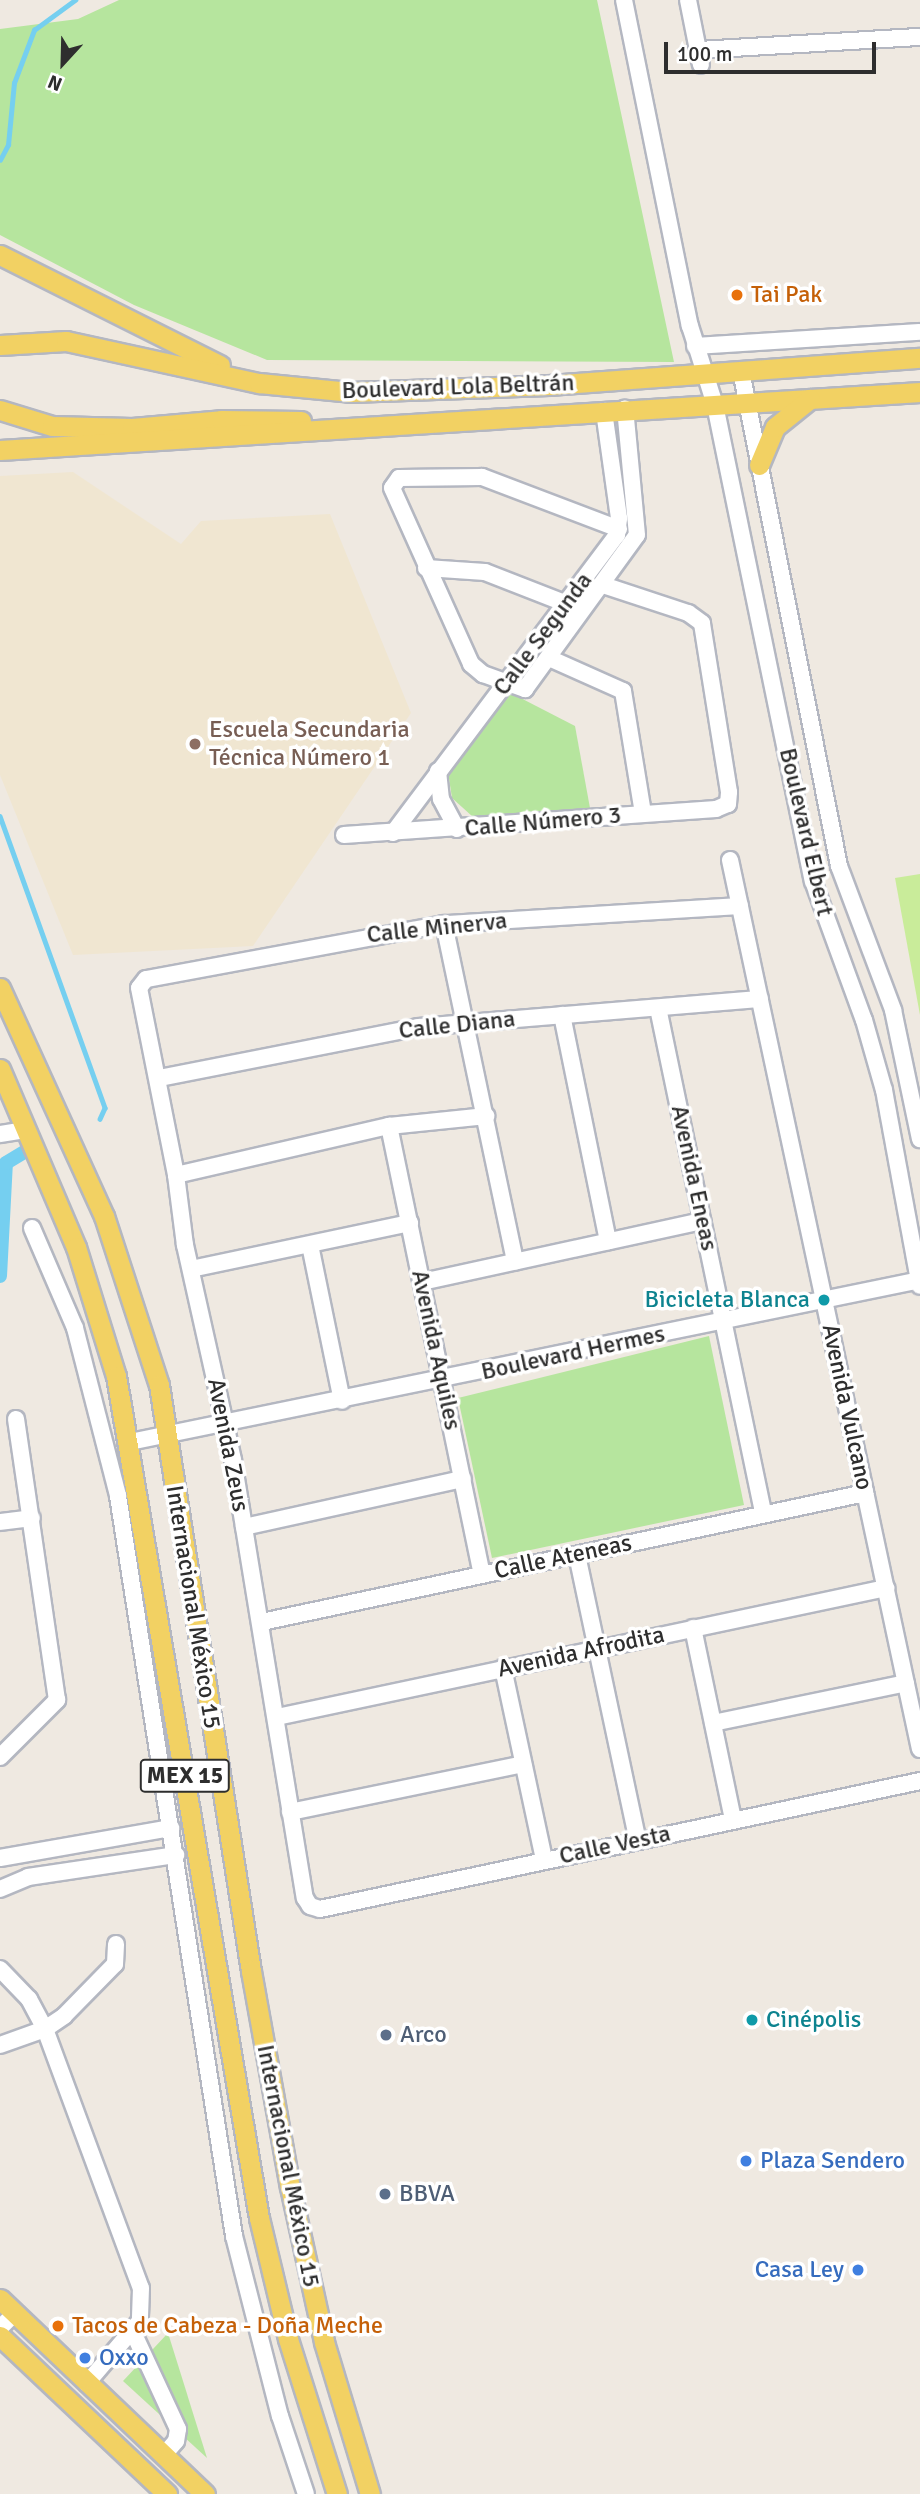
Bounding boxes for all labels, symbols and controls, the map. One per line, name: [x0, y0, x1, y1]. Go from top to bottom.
north arrow: [28, 28, 98, 98]
scale bar: [668, 28, 880, 72]
text: 100 m: [677, 41, 732, 67]
text: N: [45, 69, 66, 96]
place label: Tai Pak: [751, 281, 822, 309]
marker: Tai Pak: [729, 287, 745, 303]
street label: Boulevard Lola Beltrán: [341, 369, 575, 405]
street label: Calle Segunda: [487, 567, 599, 701]
place label: Escuela Secundaria Técnica Número 1: [209, 716, 410, 772]
marker: Escuela Secundaria Técnica Número 1: [187, 736, 203, 752]
street label: Boulevard Elbert: [773, 745, 839, 919]
street label: Calle Número 3: [464, 801, 622, 843]
street label: Calle Minerva: [365, 906, 509, 950]
street label: Calle Diana: [397, 1005, 517, 1045]
street label: Avenida Eneas: [665, 1103, 723, 1253]
street label: Avenida Aquiles: [405, 1267, 467, 1433]
place label: Bicicleta Blanca: [645, 1286, 810, 1314]
marker: Bicicleta Blanca: [816, 1292, 832, 1308]
street label: Boulevard Hermes: [479, 1319, 667, 1387]
street label: Avenida Vulcano: [815, 1322, 879, 1492]
street label: Avenida Zeus: [201, 1376, 255, 1514]
street label: Internacional México 15: [160, 1483, 226, 1731]
street label: Calle Ateneas: [492, 1528, 634, 1586]
street label: Avenida Afrodita: [495, 1620, 667, 1684]
road number: MEX 15: [140, 1756, 230, 1796]
street label: Calle Vesta: [557, 1819, 673, 1871]
place label: Cinépolis: [766, 2006, 861, 2034]
marker: Cinépolis: [744, 2012, 760, 2028]
place label: Arco: [400, 2021, 447, 2049]
marker: Arco: [378, 2027, 394, 2043]
street label: Internacional México 15: [250, 2042, 326, 2290]
place label: Plaza Sendero: [760, 2147, 905, 2175]
marker: Plaza Sendero: [738, 2153, 754, 2169]
place label: BBVA: [399, 2180, 455, 2208]
marker: BBVA: [377, 2186, 393, 2202]
place label: Casa Ley: [755, 2256, 844, 2284]
marker: Casa Ley: [850, 2262, 866, 2278]
place label: Tacos de Cabeza - Doña Meche: [72, 2312, 383, 2340]
marker: Tacos de Cabeza - Doña Meche: [50, 2318, 66, 2334]
place label: Oxxo: [99, 2344, 149, 2372]
marker: Oxxo: [77, 2350, 93, 2366]

